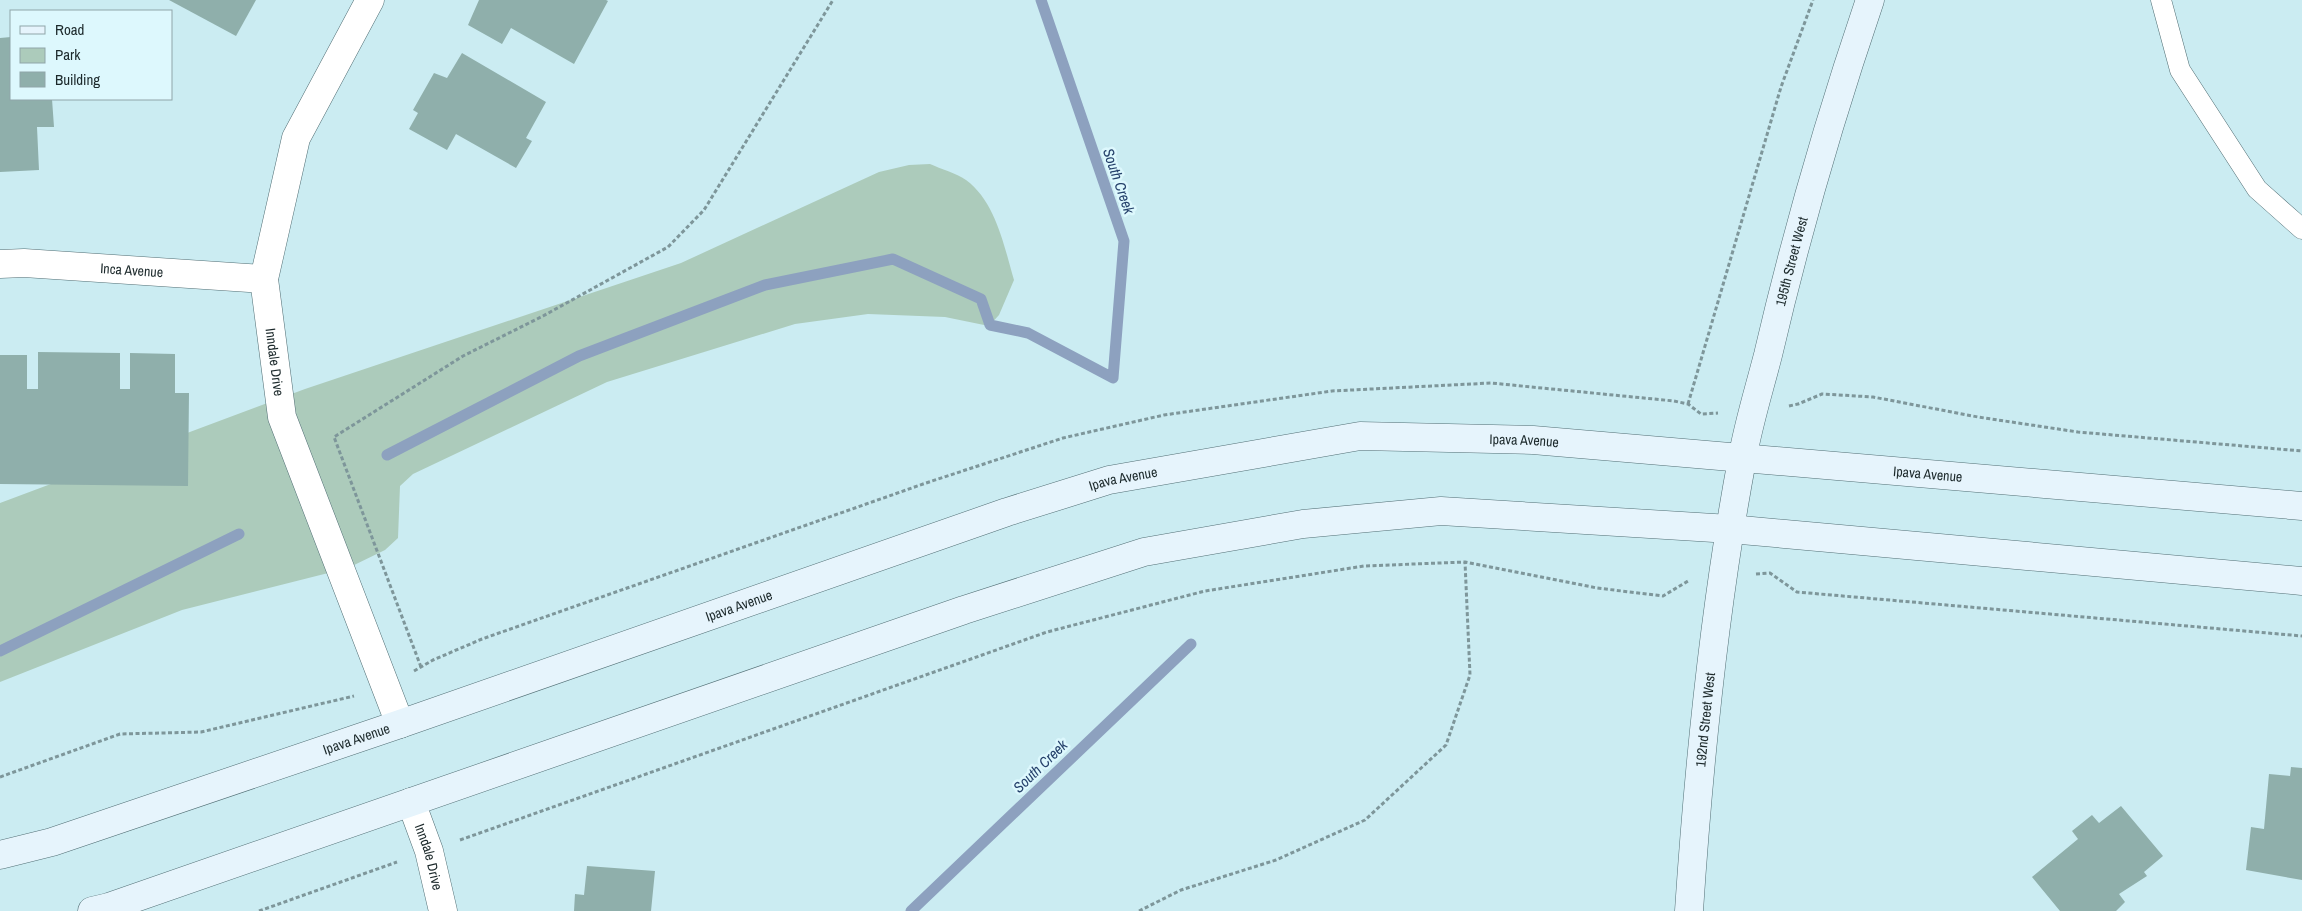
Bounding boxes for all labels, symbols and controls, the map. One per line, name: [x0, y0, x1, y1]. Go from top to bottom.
legend: [10, 10, 172, 100]
text: Road: [55, 19, 84, 40]
text: Park: [55, 44, 81, 65]
text: Building: [55, 69, 100, 90]
water label: South Creek: [1098, 145, 1140, 218]
street label: 195th Street West: [1771, 215, 1812, 308]
street label: Inca Avenue: [100, 259, 164, 281]
street label: Inndale Drive: [261, 327, 288, 397]
street label: Ipava Avenue: [1489, 430, 1560, 451]
street label: Ipava Avenue: [1892, 462, 1963, 486]
street label: Ipava Avenue: [1087, 463, 1159, 495]
street label: Ipava Avenue: [703, 586, 775, 626]
street label: 192nd Street West: [1691, 671, 1719, 768]
street label: Ipava Avenue: [321, 719, 392, 758]
water label: South Creek: [1008, 734, 1072, 797]
street label: Inndale Drive: [411, 821, 447, 892]

